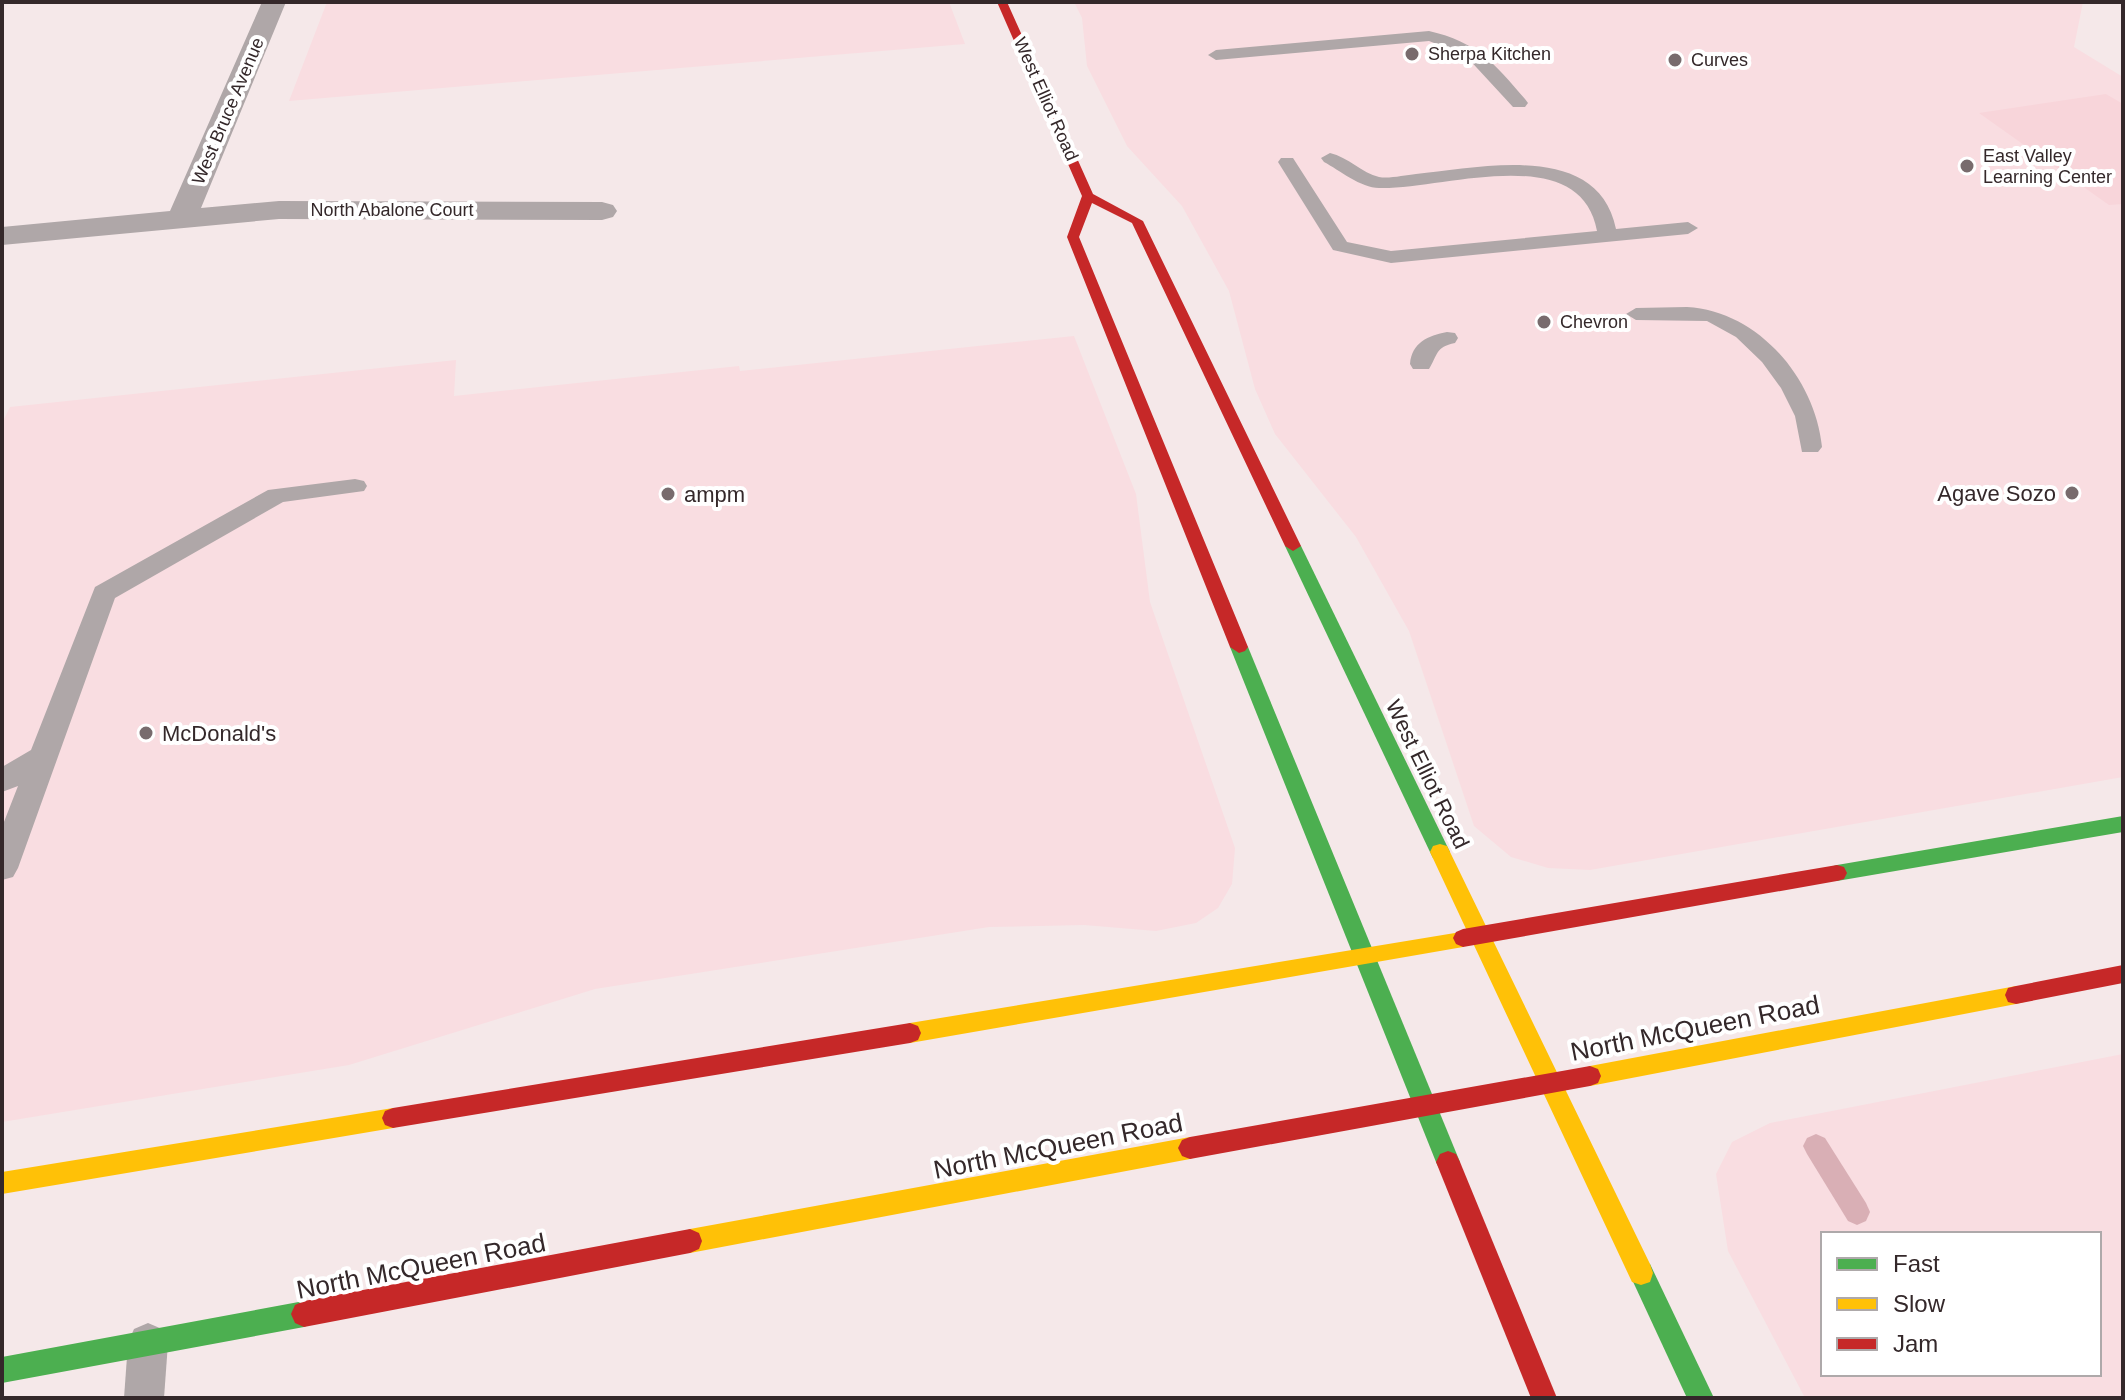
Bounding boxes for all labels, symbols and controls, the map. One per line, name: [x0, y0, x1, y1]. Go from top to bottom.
street label: West Elliot Road: [1010, 34, 1082, 164]
street label: West Bruce Avenue: [188, 35, 268, 187]
place label: Sherpa Kitchen: [1428, 44, 1551, 64]
marker: Sherpa Kitchen: [1403, 45, 1421, 63]
place label: Curves: [1691, 50, 1748, 70]
marker: Curves: [1666, 51, 1684, 69]
place label: East Valley Learning Center: [1983, 146, 2112, 187]
marker: East Valley Learning Center: [1958, 157, 1976, 175]
street label: North Abalone Court: [310, 200, 474, 220]
place label: Chevron: [1560, 312, 1628, 332]
marker: Chevron: [1535, 313, 1553, 331]
place label: Agave Sozo: [1937, 481, 2056, 506]
place label: ampm: [684, 482, 745, 507]
marker: Agave Sozo: [2063, 484, 2081, 502]
marker: ampm: [659, 485, 677, 503]
street label: West Elliot Road: [1381, 696, 1474, 853]
place label: McDonald's: [162, 721, 276, 746]
marker: McDonald's: [137, 724, 155, 742]
street label: North McQueen Road: [1568, 989, 1822, 1067]
street label: North McQueen Road: [931, 1107, 1185, 1185]
street label: North McQueen Road: [294, 1227, 548, 1305]
legend: [1821, 1232, 2101, 1376]
text: Fast: [1893, 1250, 1940, 1277]
text: Slow: [1893, 1290, 1946, 1317]
text: Jam: [1893, 1330, 1938, 1357]

